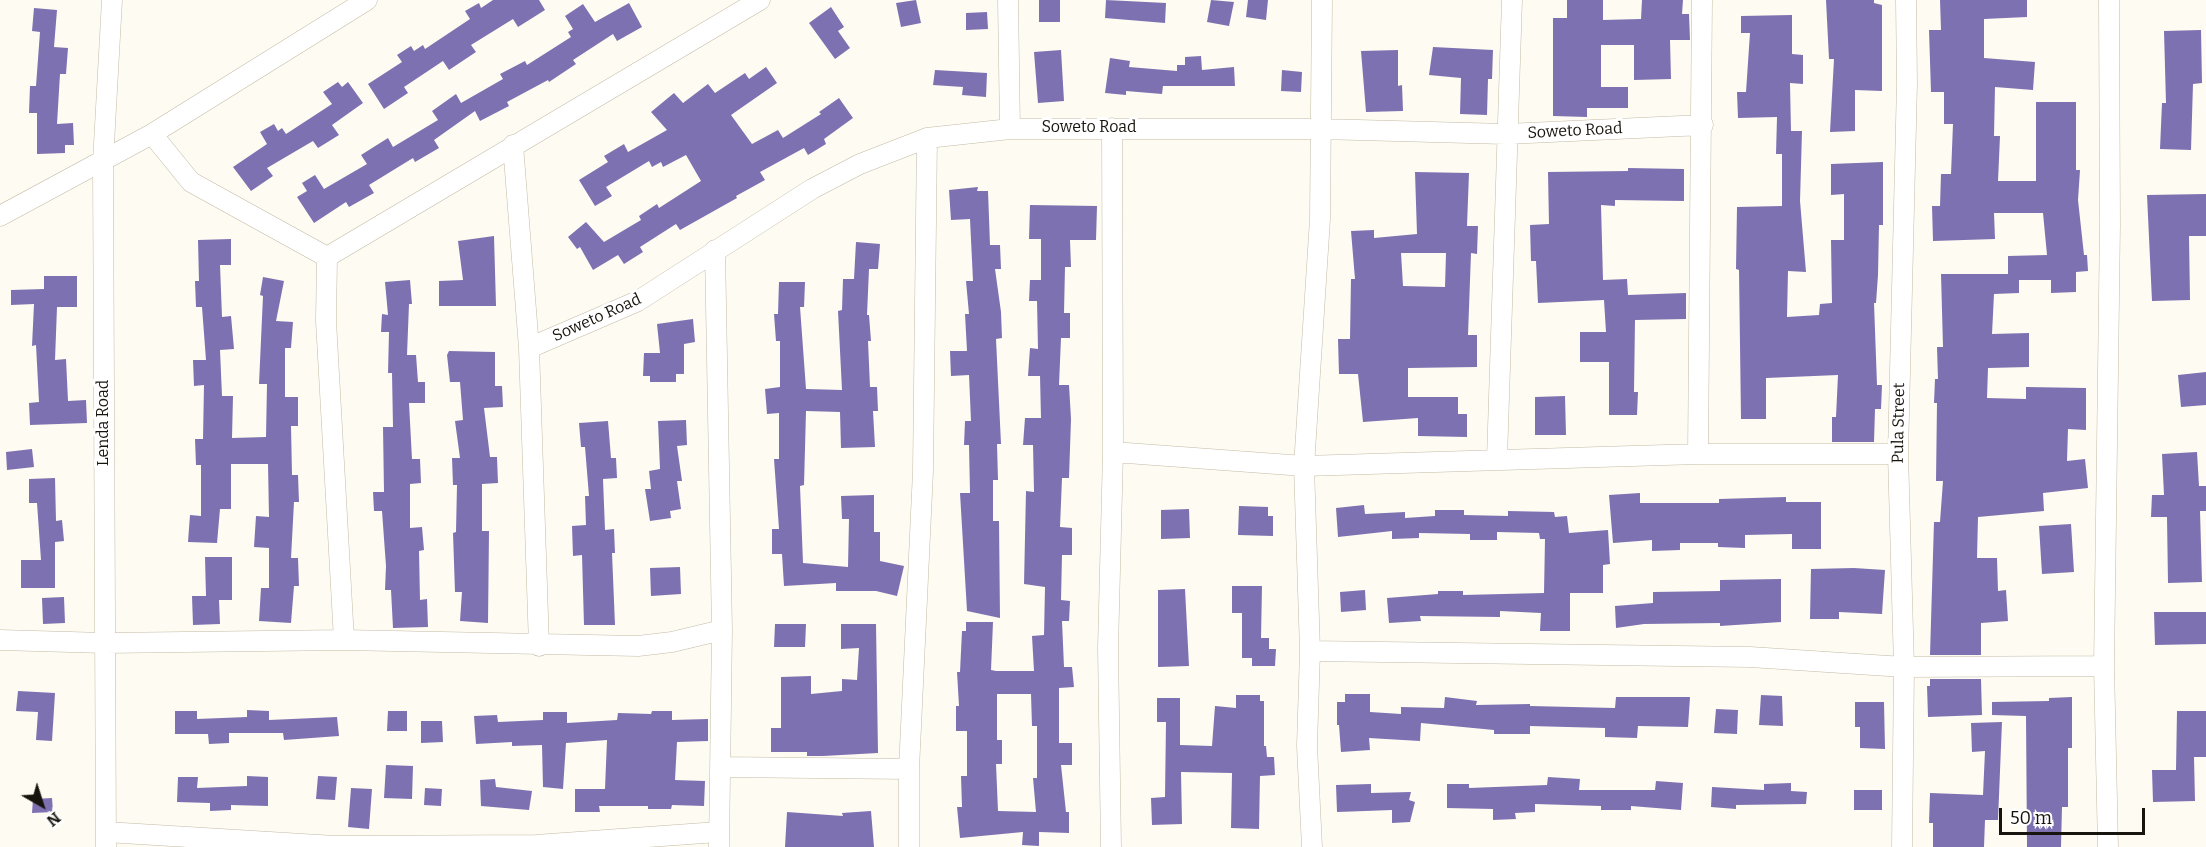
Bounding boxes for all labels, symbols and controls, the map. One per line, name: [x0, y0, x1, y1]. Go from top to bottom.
street label: Soweto Road: [1041, 118, 1137, 138]
street label: Soweto Road: [1527, 119, 1623, 143]
street label: Soweto Road: [550, 290, 644, 346]
street label: Lenda Road: [94, 380, 114, 466]
street label: Pula Street: [1889, 382, 1909, 464]
north arrow: [12, 775, 72, 835]
scale bar: [2002, 796, 2148, 834]
text: 50 m: [2010, 807, 2052, 829]
text: N: [43, 808, 64, 831]

